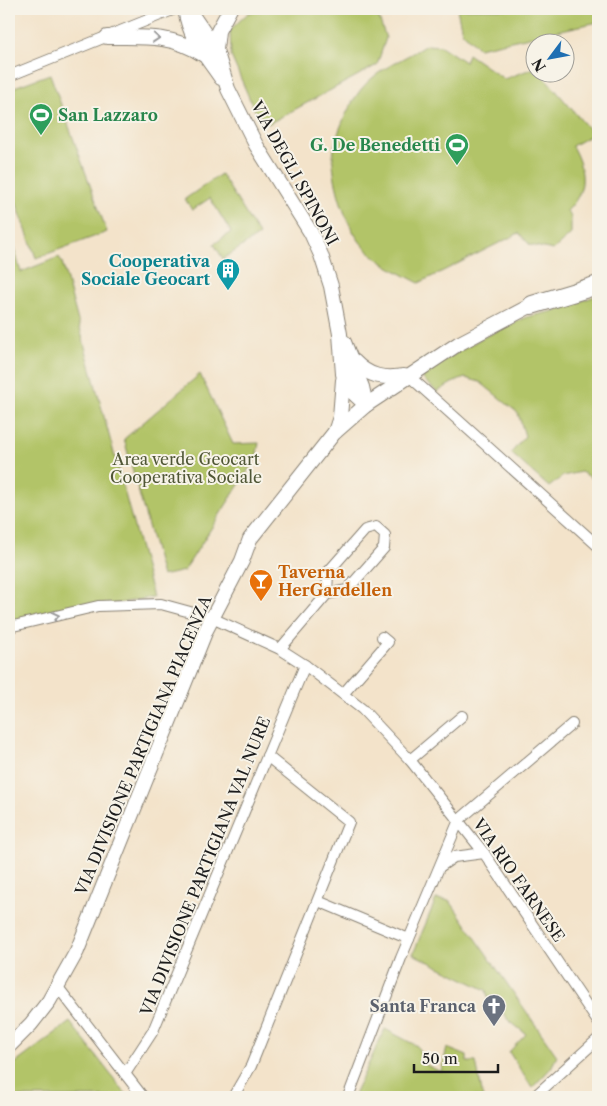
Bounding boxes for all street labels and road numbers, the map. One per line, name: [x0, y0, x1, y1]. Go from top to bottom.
street label: VIA DEGLI SPINONI: [246, 96, 343, 249]
street label: VIA DIVISIONE PARTIGIANA PIACENZA: [70, 591, 216, 899]
street label: VIA DIVISIONE PARTIGIANA VAL NURE: [135, 713, 274, 1019]
street label: VIA RIO FARNESE: [468, 814, 569, 946]

